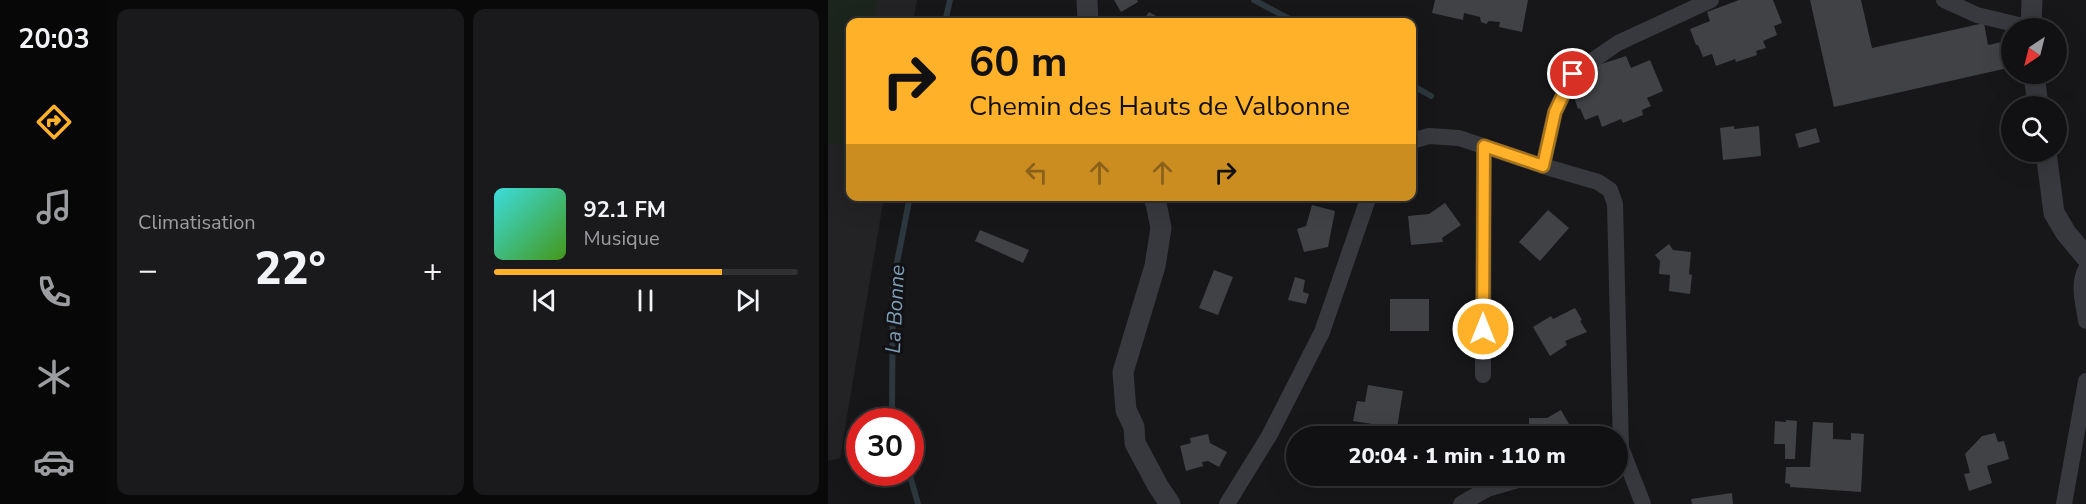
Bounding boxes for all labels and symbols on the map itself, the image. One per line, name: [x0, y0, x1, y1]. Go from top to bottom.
north arrow: [2001, 18, 2067, 84]
pin: [1547, 48, 1598, 99]
water label: La Bonne: [879, 264, 911, 354]
position arrow: [1451, 297, 1515, 361]
speed limit sign: 30: [846, 408, 924, 486]

